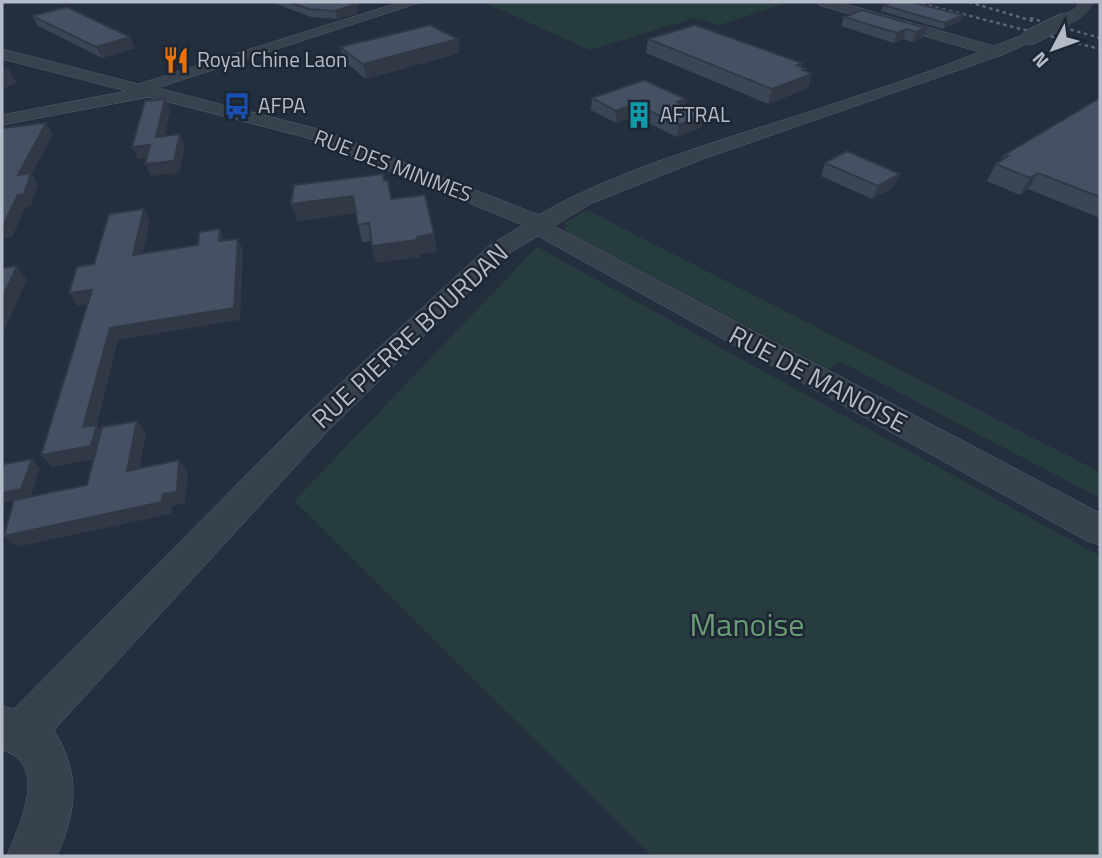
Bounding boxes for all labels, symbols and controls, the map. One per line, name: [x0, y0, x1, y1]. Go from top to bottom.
north arrow: [1018, 14, 1088, 84]
place label: Royal Chine Laon: [197, 43, 347, 75]
restaurant icon: Royal Chine Laon: [161, 45, 191, 75]
text: N: [1025, 46, 1055, 75]
place label: AFPA: [258, 89, 306, 121]
bus stop icon: AFPA: [222, 91, 252, 121]
place label: AFTRAL: [660, 98, 730, 130]
building icon: AFTRAL: [624, 100, 654, 130]
street label: RUE DES MINIMES: [310, 120, 477, 210]
street label: RUE PIERRE BOURDAN: [303, 234, 517, 437]
street label: RUE DE MANOISE: [722, 315, 914, 442]
park label: Manoise: [689, 600, 805, 648]

